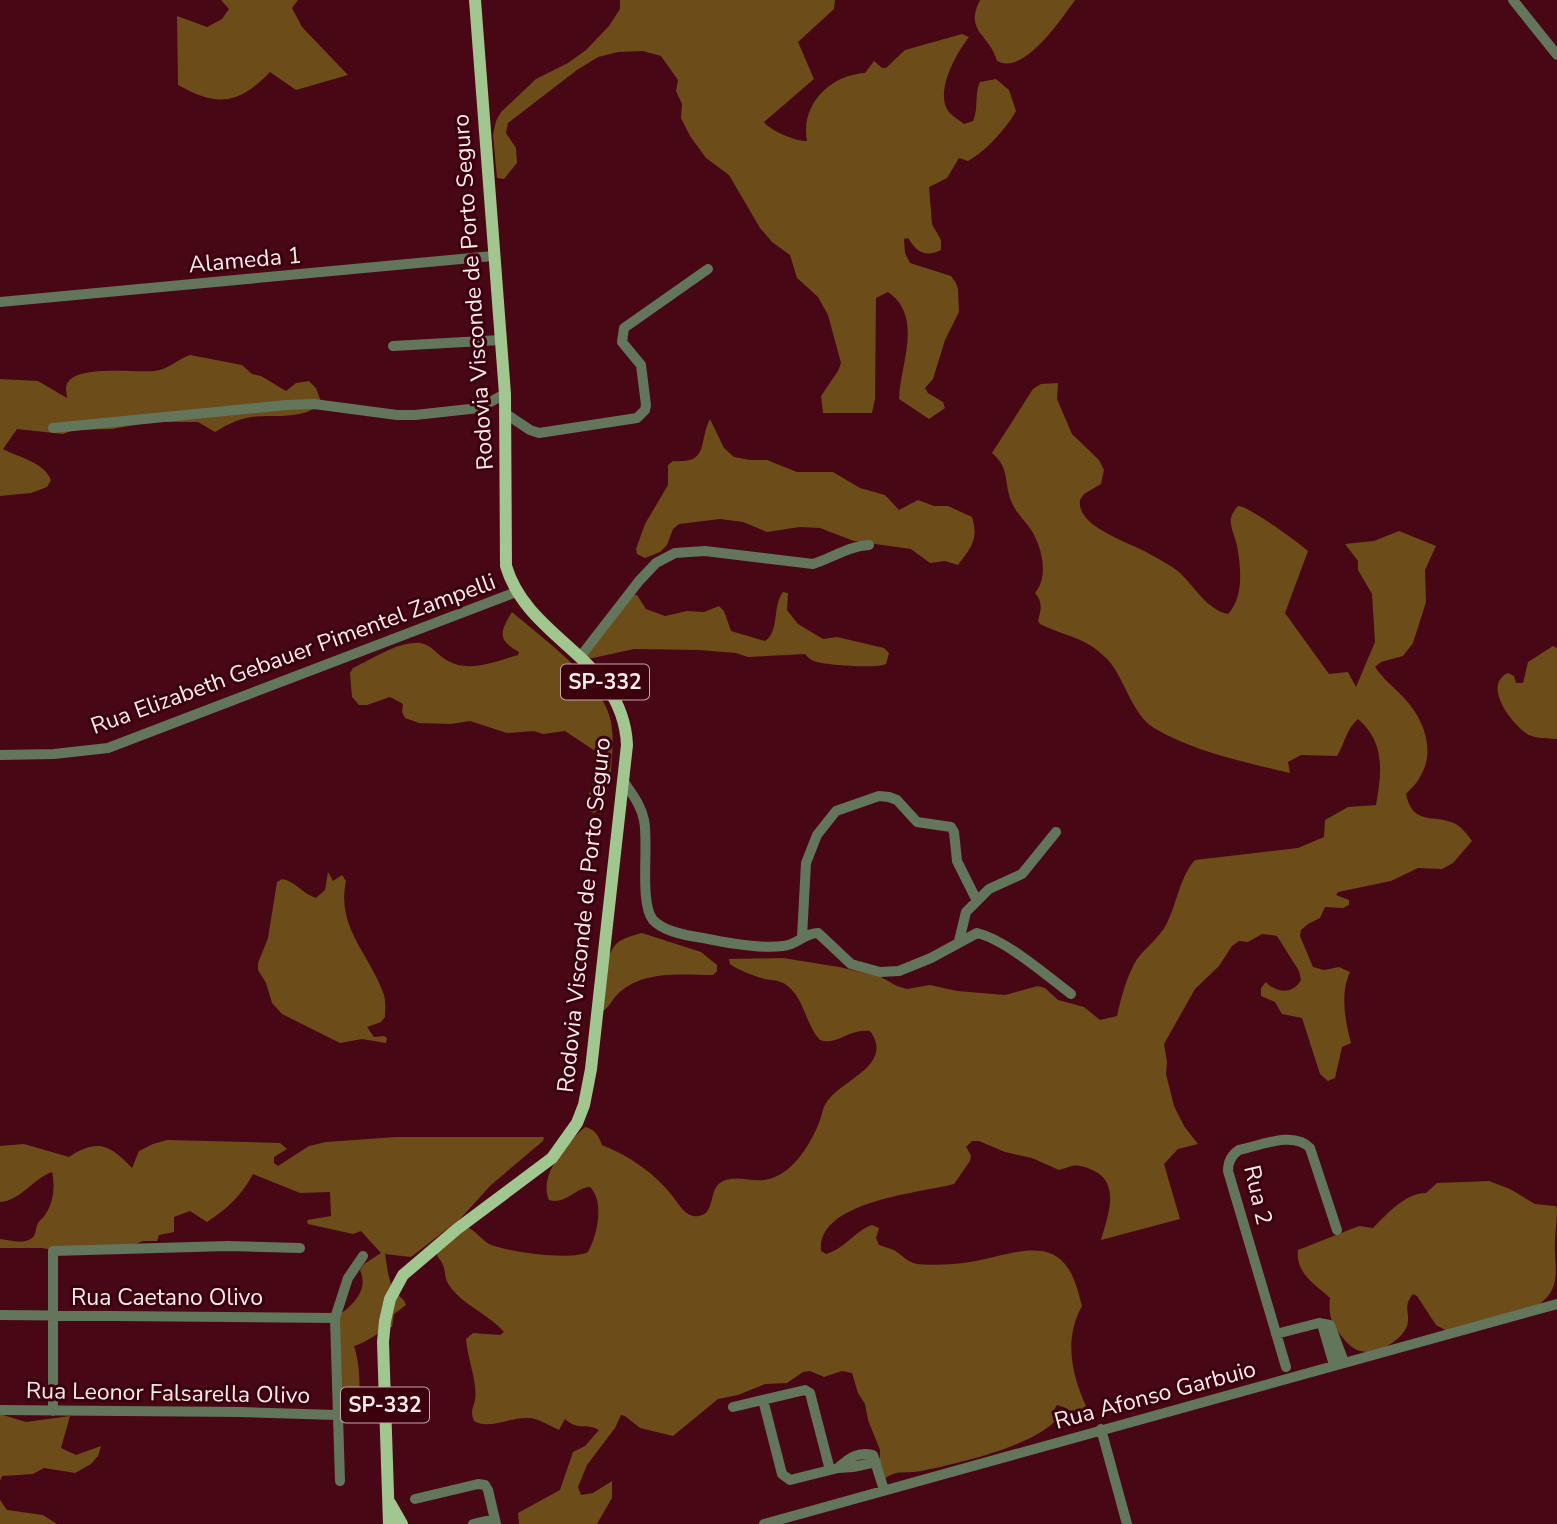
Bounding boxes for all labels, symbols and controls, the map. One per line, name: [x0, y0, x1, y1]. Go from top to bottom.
street label: Rodovia Visconde de Porto Seguro: [445, 113, 501, 471]
street label: Alameda 1: [187, 240, 303, 280]
street label: Rua Elizabeth Gebauer Pimentel Zampelli: [86, 566, 500, 742]
road number: SP-332: [561, 664, 649, 700]
street label: Rodovia Visconde de Porto Seguro: [550, 736, 618, 1094]
street label: Rua 2: [1236, 1162, 1280, 1228]
street label: Rua Caetano Olivo: [71, 1282, 263, 1313]
street label: Rua Afonso Garbuio: [1051, 1353, 1259, 1437]
street label: Rua Leonor Falsarella Olivo: [26, 1375, 310, 1411]
road number: SP-332: [341, 1388, 429, 1422]

